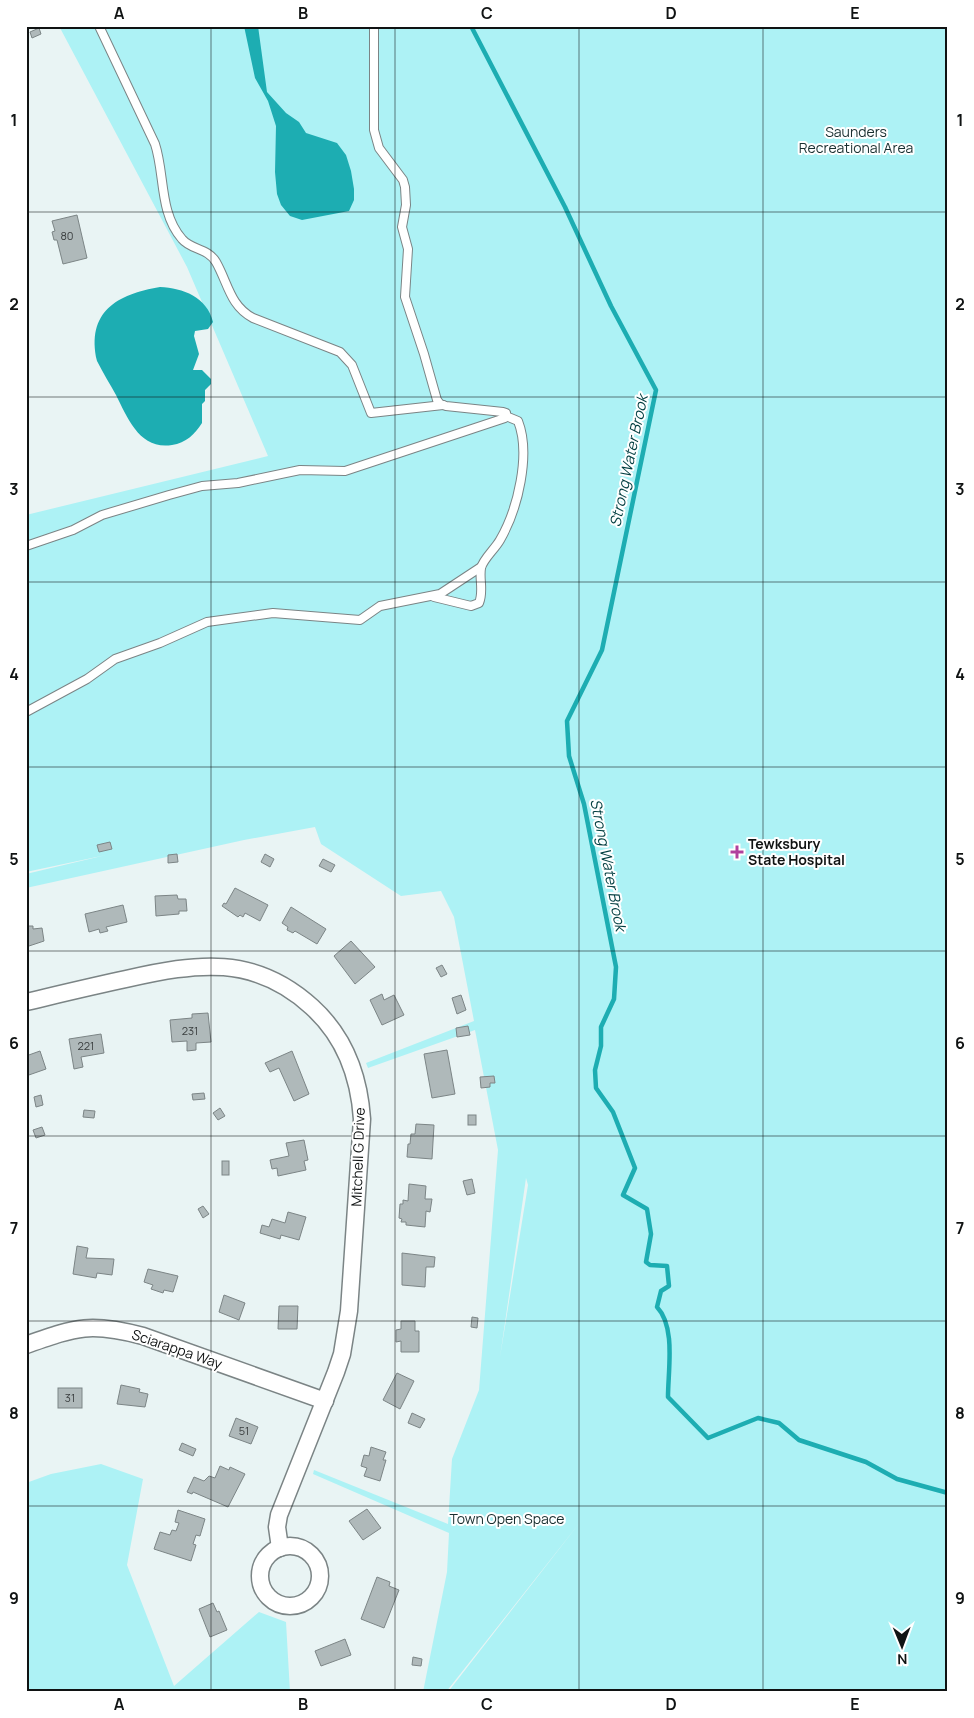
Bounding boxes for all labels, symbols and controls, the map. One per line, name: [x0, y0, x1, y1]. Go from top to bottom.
text: A: [114, 2, 125, 24]
text: B: [298, 2, 308, 24]
text: C: [481, 2, 493, 24]
text: D: [665, 2, 677, 24]
text: E: [850, 2, 860, 24]
text: 1: [10, 109, 18, 131]
text: 1: [956, 109, 964, 131]
park label: Saunders Recreational Area: [799, 122, 913, 157]
house number: 80: [60, 228, 74, 243]
text: 2: [9, 293, 19, 315]
text: 2: [955, 293, 965, 315]
water label: Strong Water Brook: [604, 390, 653, 529]
text: 3: [9, 478, 19, 500]
text: 3: [955, 478, 965, 500]
text: 4: [9, 663, 19, 685]
text: 4: [955, 663, 965, 685]
water label: Strong Water Brook: [585, 797, 632, 935]
place label: Tewksbury State Hospital: [748, 834, 845, 869]
marker: Tewksbury State Hospital: [730, 845, 744, 859]
text: 5: [9, 848, 19, 870]
text: 5: [955, 848, 965, 870]
house number: 231: [182, 1023, 198, 1038]
text: 6: [9, 1032, 19, 1054]
text: 6: [955, 1032, 965, 1054]
house number: 221: [78, 1038, 94, 1053]
street label: Mitchell G Drive: [346, 1107, 369, 1207]
text: 7: [10, 1217, 18, 1239]
text: 7: [956, 1217, 964, 1239]
street label: Sciarappa Way: [130, 1324, 225, 1373]
house number: 31: [65, 1390, 75, 1405]
text: 8: [9, 1402, 19, 1424]
text: 8: [955, 1402, 965, 1424]
house number: 51: [239, 1423, 249, 1438]
park label: Town Open Space: [449, 1509, 565, 1528]
text: 9: [9, 1587, 19, 1609]
text: 9: [955, 1587, 965, 1609]
north arrow: [876, 1620, 926, 1670]
text: N: [897, 1650, 907, 1669]
text: A: [114, 1693, 125, 1715]
text: B: [298, 1693, 308, 1715]
text: C: [481, 1693, 493, 1715]
text: D: [665, 1693, 677, 1715]
text: E: [850, 1693, 860, 1715]

